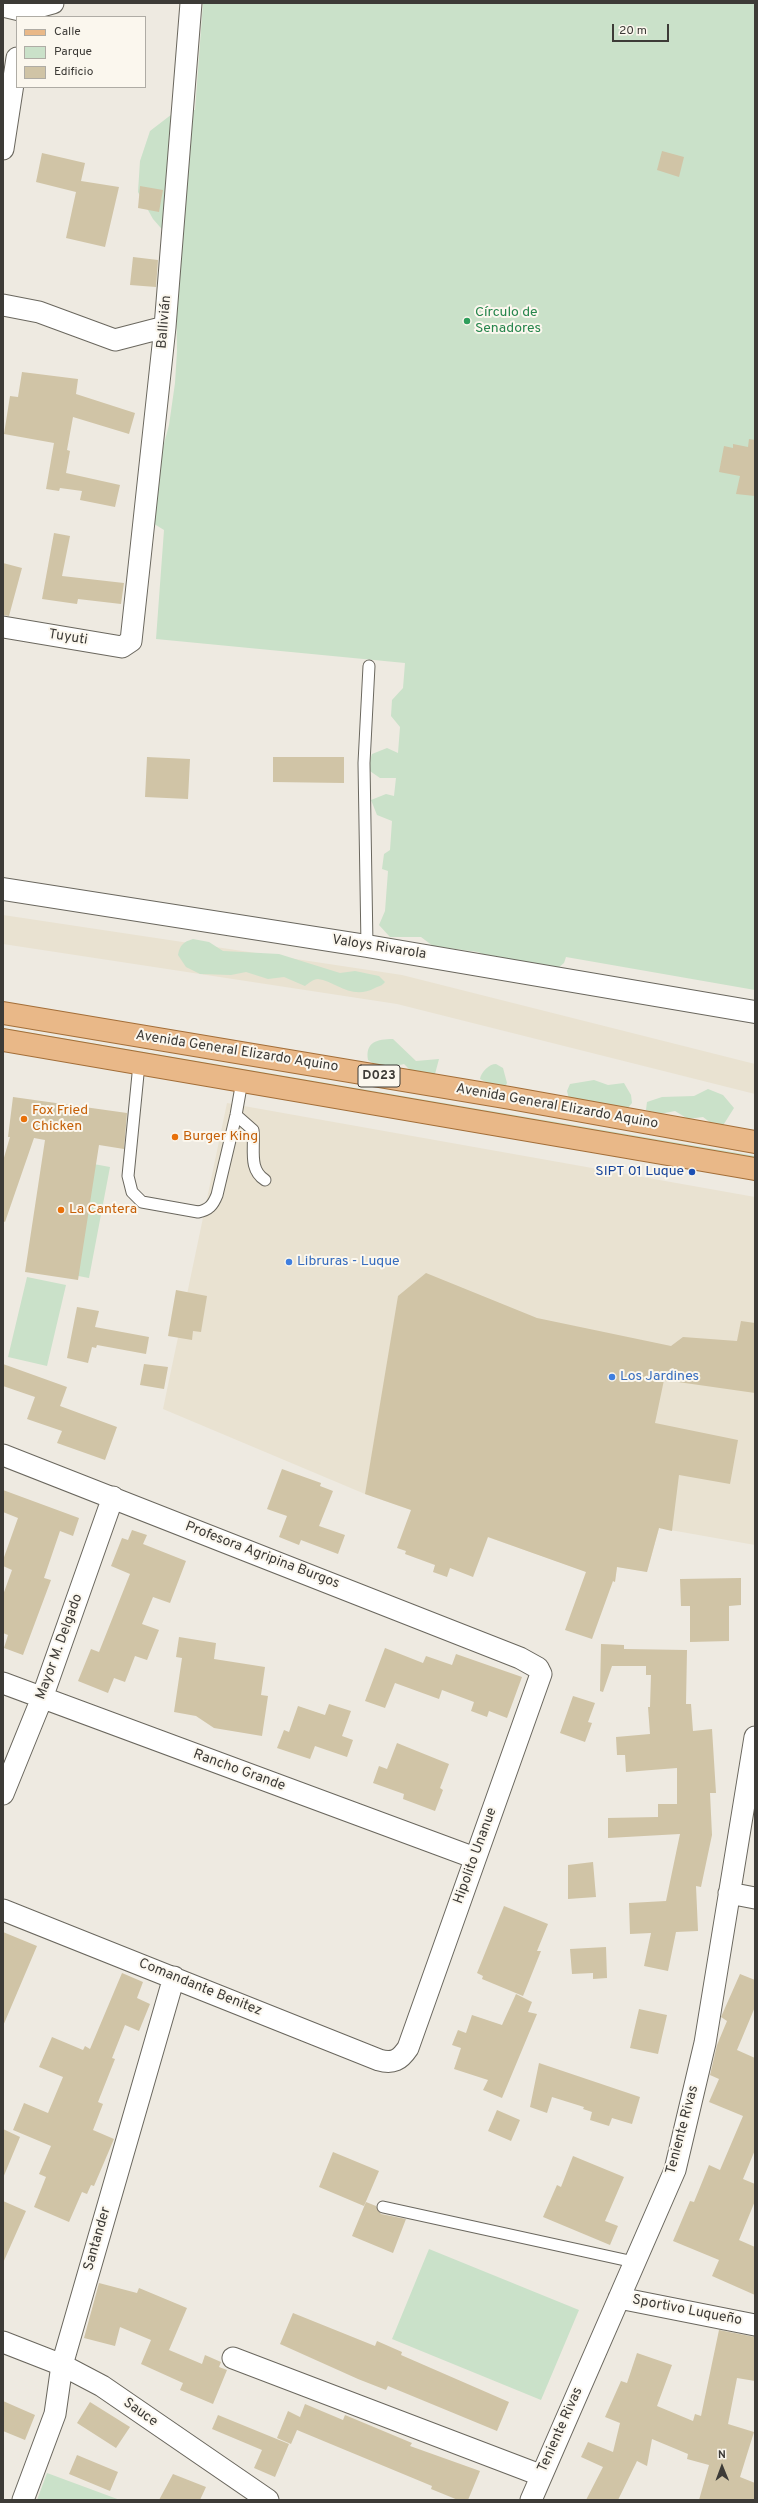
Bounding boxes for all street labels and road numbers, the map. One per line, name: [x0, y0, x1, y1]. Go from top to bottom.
street label: Ballivián: [154, 295, 176, 349]
street label: Tuyuti: [47, 627, 89, 649]
street label: Valoys Rivarola: [331, 932, 427, 964]
street label: Avenida General Elizardo Aquino: [134, 1028, 340, 1076]
road number: D023: [358, 1065, 400, 1087]
street label: Avenida General Elizardo Aquino: [455, 1081, 659, 1133]
street label: Profesora Agripina Burgos: [182, 1519, 342, 1593]
street label: Mayor M. Delgado: [33, 1592, 87, 1702]
street label: Rancho Grande: [191, 1747, 287, 1795]
street label: Hipolito Unanue: [451, 1806, 501, 1906]
street label: Comandante Benitez: [136, 1956, 264, 2020]
street label: Teniente Rivas: [663, 2084, 703, 2176]
street label: Santander: [81, 2205, 115, 2273]
street label: Sportivo Luqueño: [631, 2292, 743, 2330]
street label: Teniente Rivas: [535, 2385, 587, 2475]
street label: Sauce: [120, 2395, 160, 2431]

